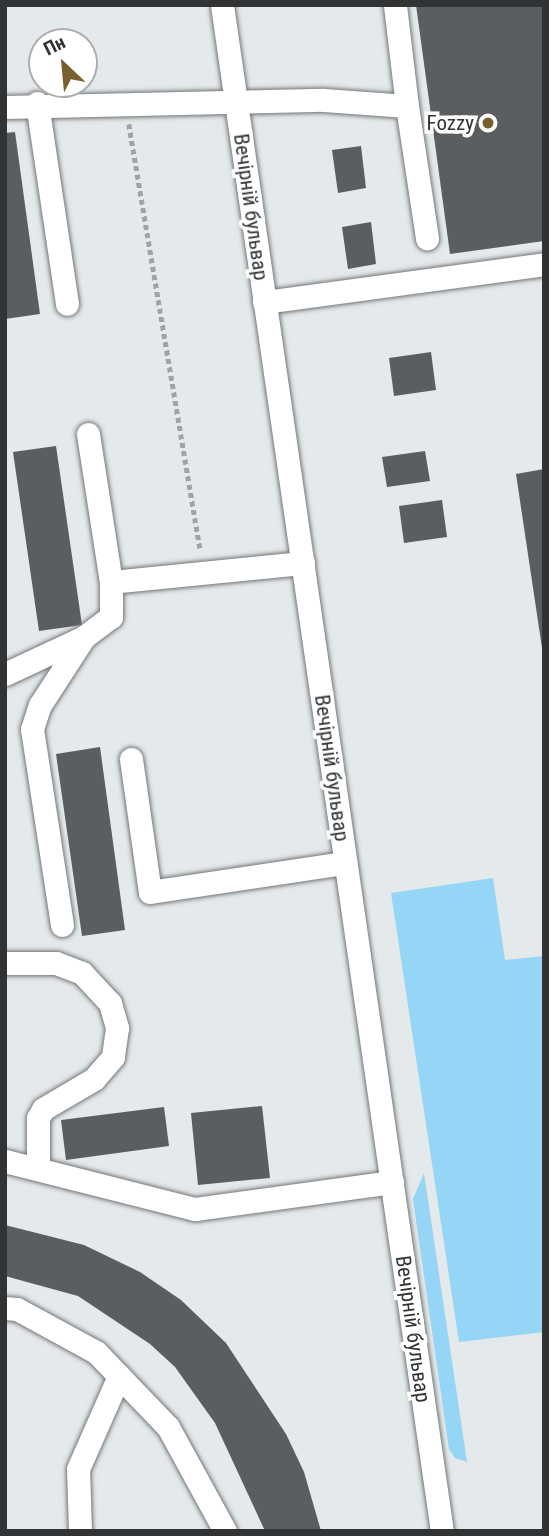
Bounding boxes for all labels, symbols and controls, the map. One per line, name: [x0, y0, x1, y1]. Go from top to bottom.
north arrow: [28, 28, 98, 98]
text: Пн: [40, 31, 69, 60]
place label: Fozzy: [427, 110, 474, 136]
marker: Fozzy: [480, 115, 496, 131]
street label: Вечірній бульвар: [228, 132, 274, 282]
street label: Вечірній бульвар: [309, 693, 355, 843]
street label: Вечірній бульвар: [390, 1254, 436, 1404]

